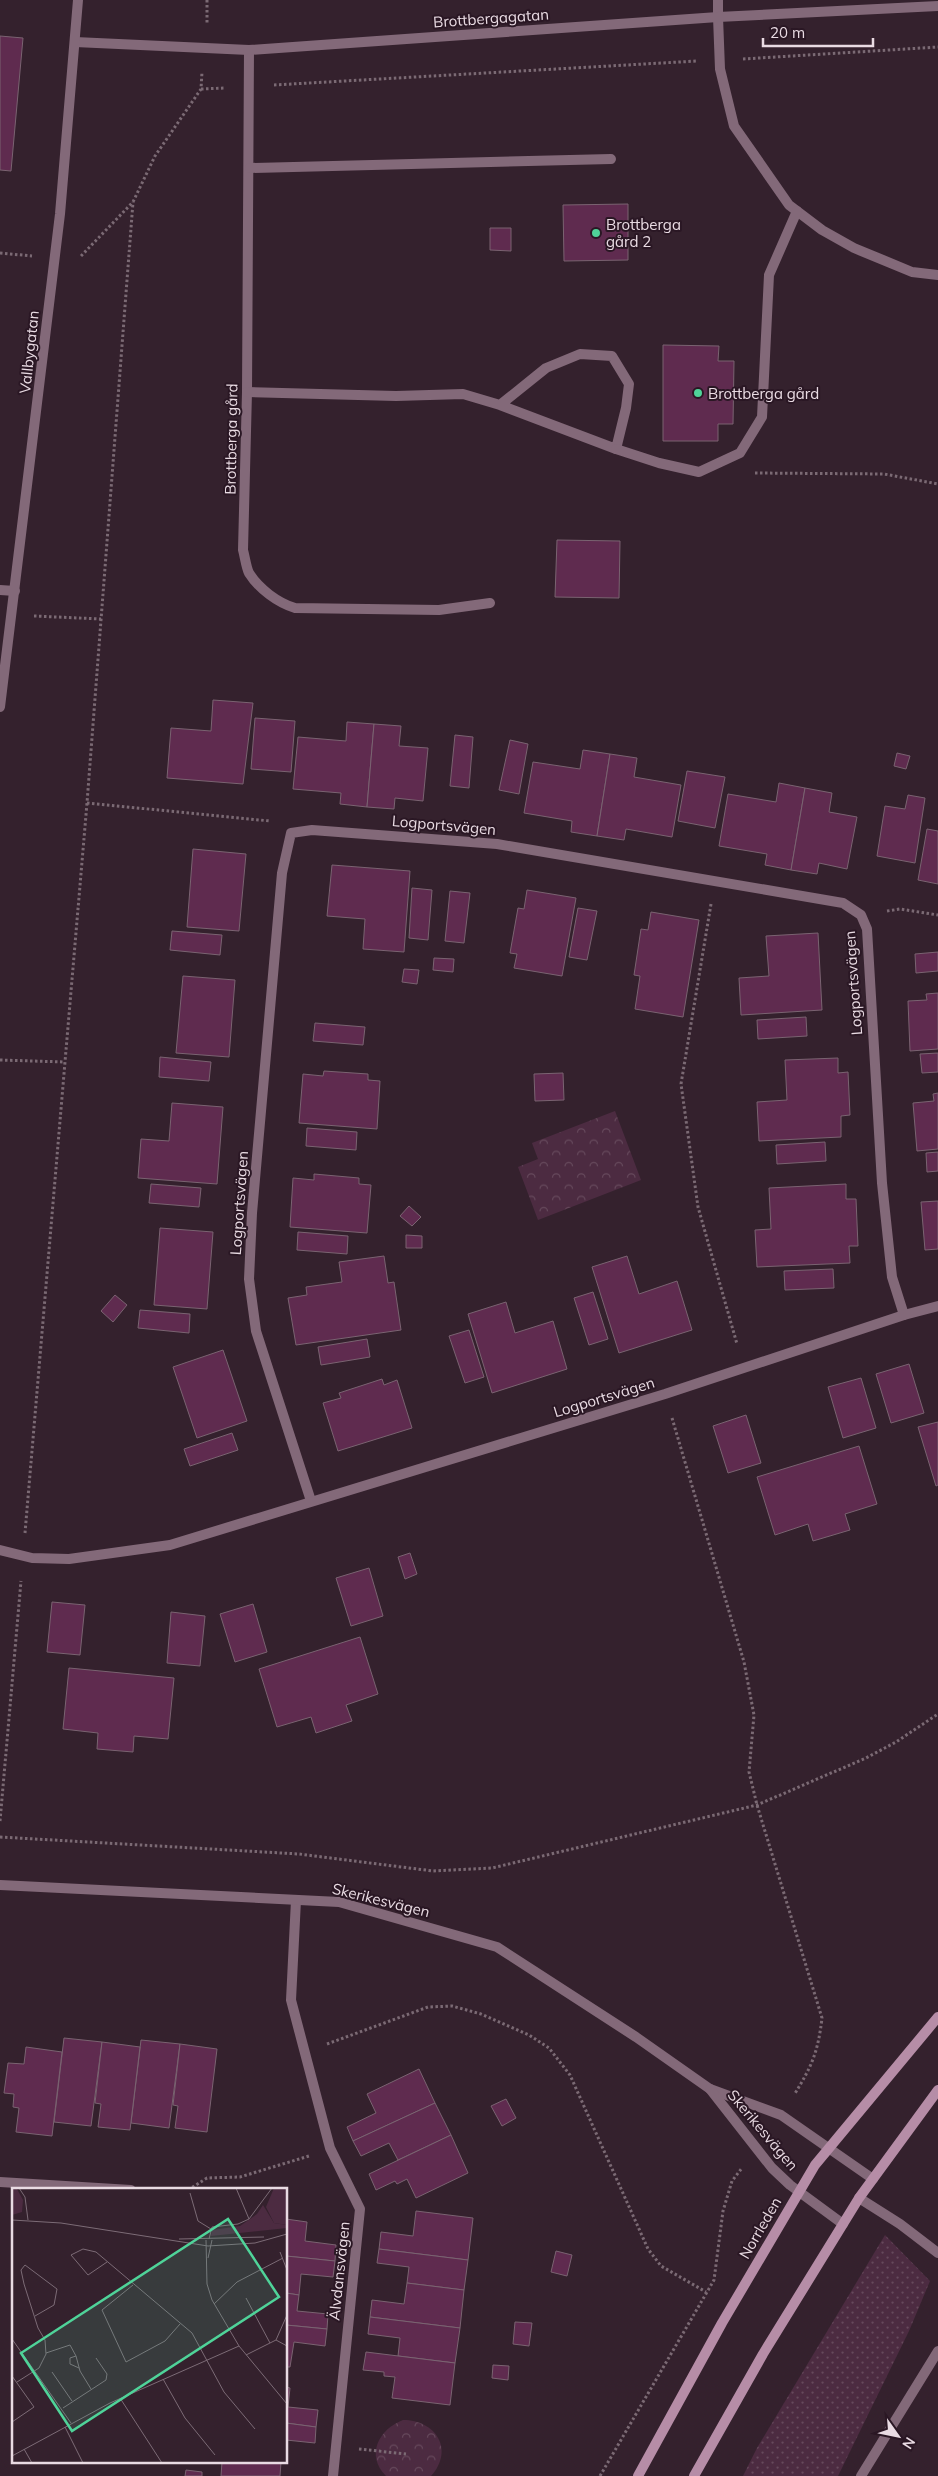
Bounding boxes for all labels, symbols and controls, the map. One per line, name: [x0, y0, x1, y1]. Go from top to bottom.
street label: Brottbergagatan: [432, 4, 550, 32]
scale bar: [763, 15, 873, 47]
text: 20 m: [770, 23, 805, 42]
place label: Brottberga gård 2: [606, 215, 681, 251]
marker: Brottberga gård 2: [590, 227, 602, 239]
street label: Vallbygatan: [15, 309, 43, 395]
street label: Brottberga gård: [221, 383, 241, 495]
place label: Brottberga gård: [708, 384, 819, 403]
marker: Brottberga gård: [692, 387, 704, 399]
street label: Logportsvägen: [391, 811, 497, 839]
street label: Logportsvägen: [840, 930, 866, 1036]
street label: Logportsvägen: [226, 1150, 252, 1256]
street label: Logportsvägen: [551, 1373, 657, 1421]
street label: Skerikesvägen: [330, 1879, 432, 1921]
street label: Skerikesvägen: [724, 2086, 802, 2174]
inset map: [12, 2188, 288, 2464]
street label: Norrleden: [735, 2194, 785, 2262]
street label: Älvdansvägen: [324, 2221, 354, 2321]
north arrow: [873, 2411, 923, 2461]
text: N: [898, 2434, 919, 2452]

